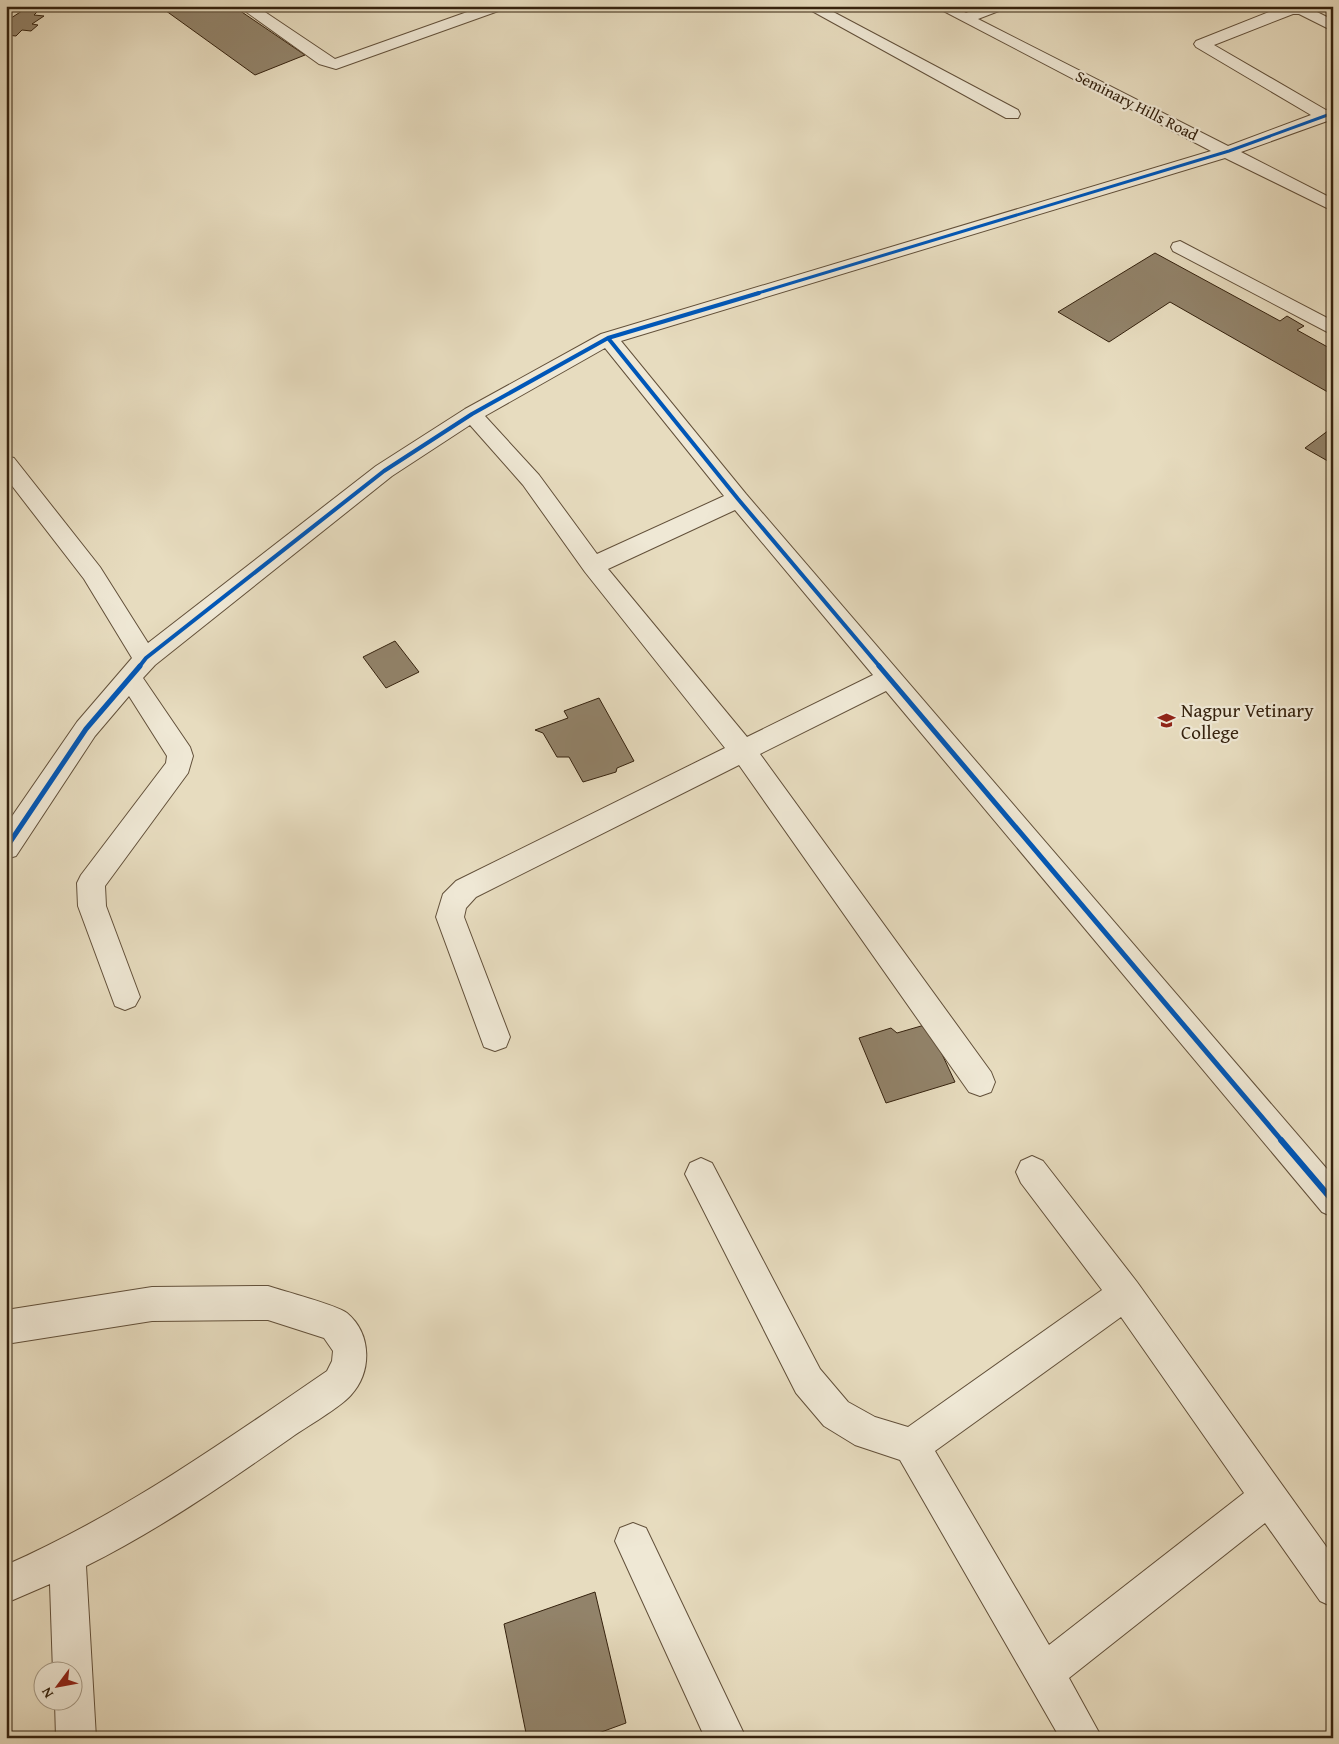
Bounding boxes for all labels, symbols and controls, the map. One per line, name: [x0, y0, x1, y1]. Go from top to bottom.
street label: Seminary Hills Road: [1071, 64, 1203, 147]
place label: Nagpur Vetinary College: [1181, 696, 1314, 746]
school or university icon: Nagpur Vetinary College: [1157, 711, 1177, 731]
north arrow: [32, 1662, 82, 1712]
text: N: [36, 1683, 58, 1702]

